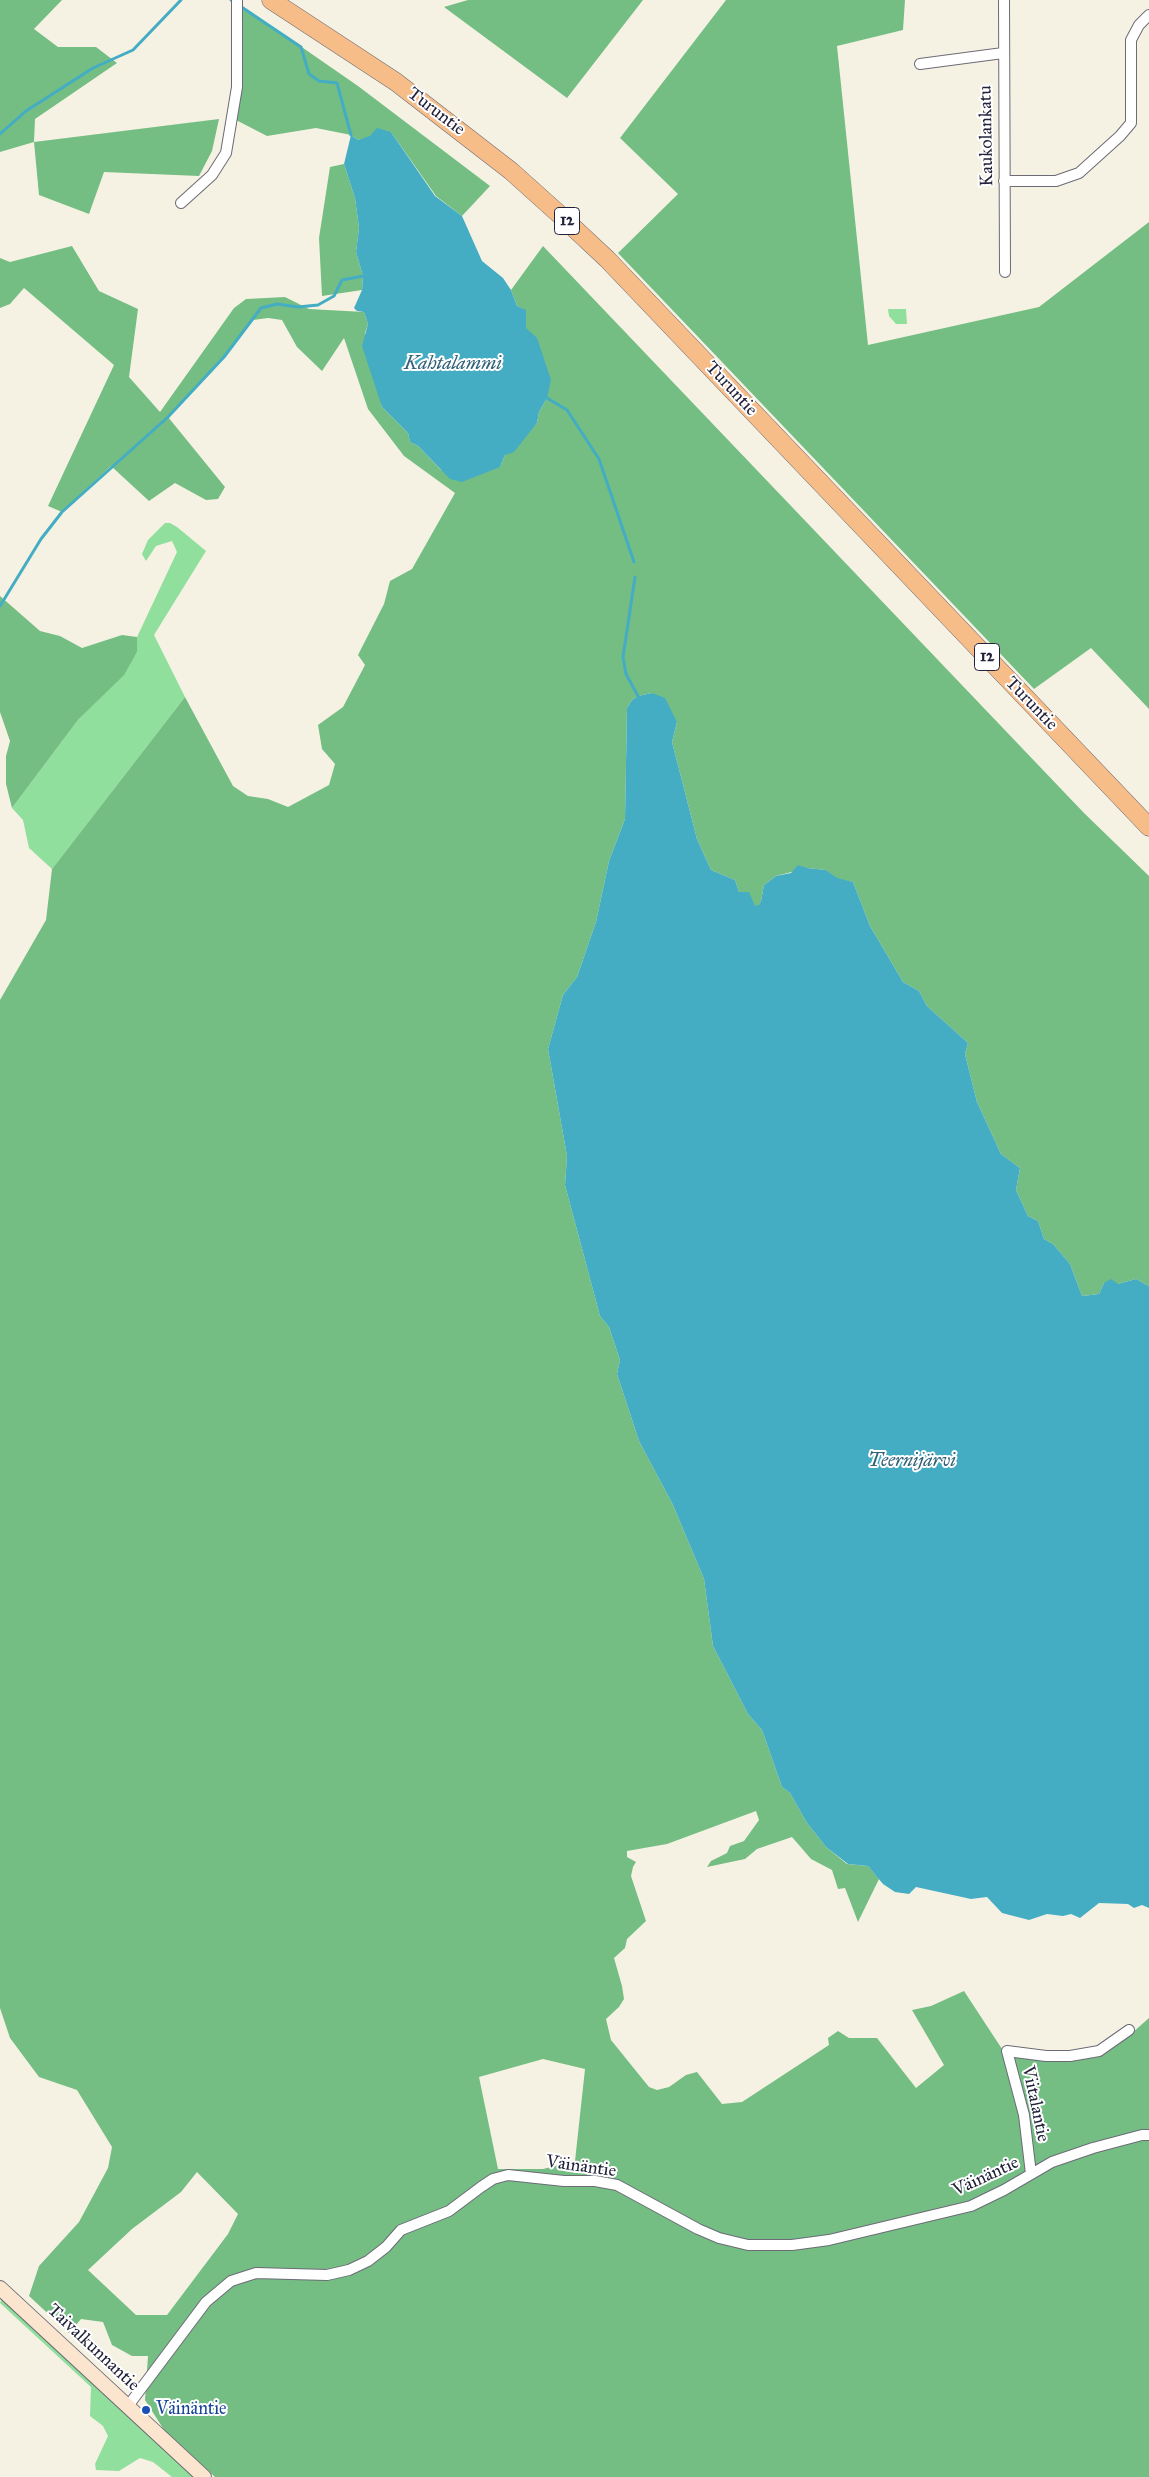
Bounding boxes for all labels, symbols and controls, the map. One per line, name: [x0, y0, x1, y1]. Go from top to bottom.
street label: Turuntie: [403, 83, 469, 141]
street label: Kaukolankatu: [975, 85, 999, 187]
road number: 12: [554, 208, 580, 235]
water label: Kahtalammi: [404, 353, 502, 375]
street label: Turuntie: [700, 357, 762, 421]
road number: 12: [974, 644, 1000, 670]
street label: Turuntie: [1000, 673, 1062, 735]
water label: Teernijärvi: [868, 1450, 956, 1472]
street label: Viitalantie: [1016, 2064, 1054, 2144]
street label: Väinäntie: [545, 2151, 617, 2183]
street label: Väinäntie: [949, 2152, 1023, 2202]
street label: Taivalkunnantie: [42, 2300, 144, 2396]
place label: Väinäntie: [156, 2399, 227, 2421]
marker: Väinäntie: [140, 2404, 152, 2416]

